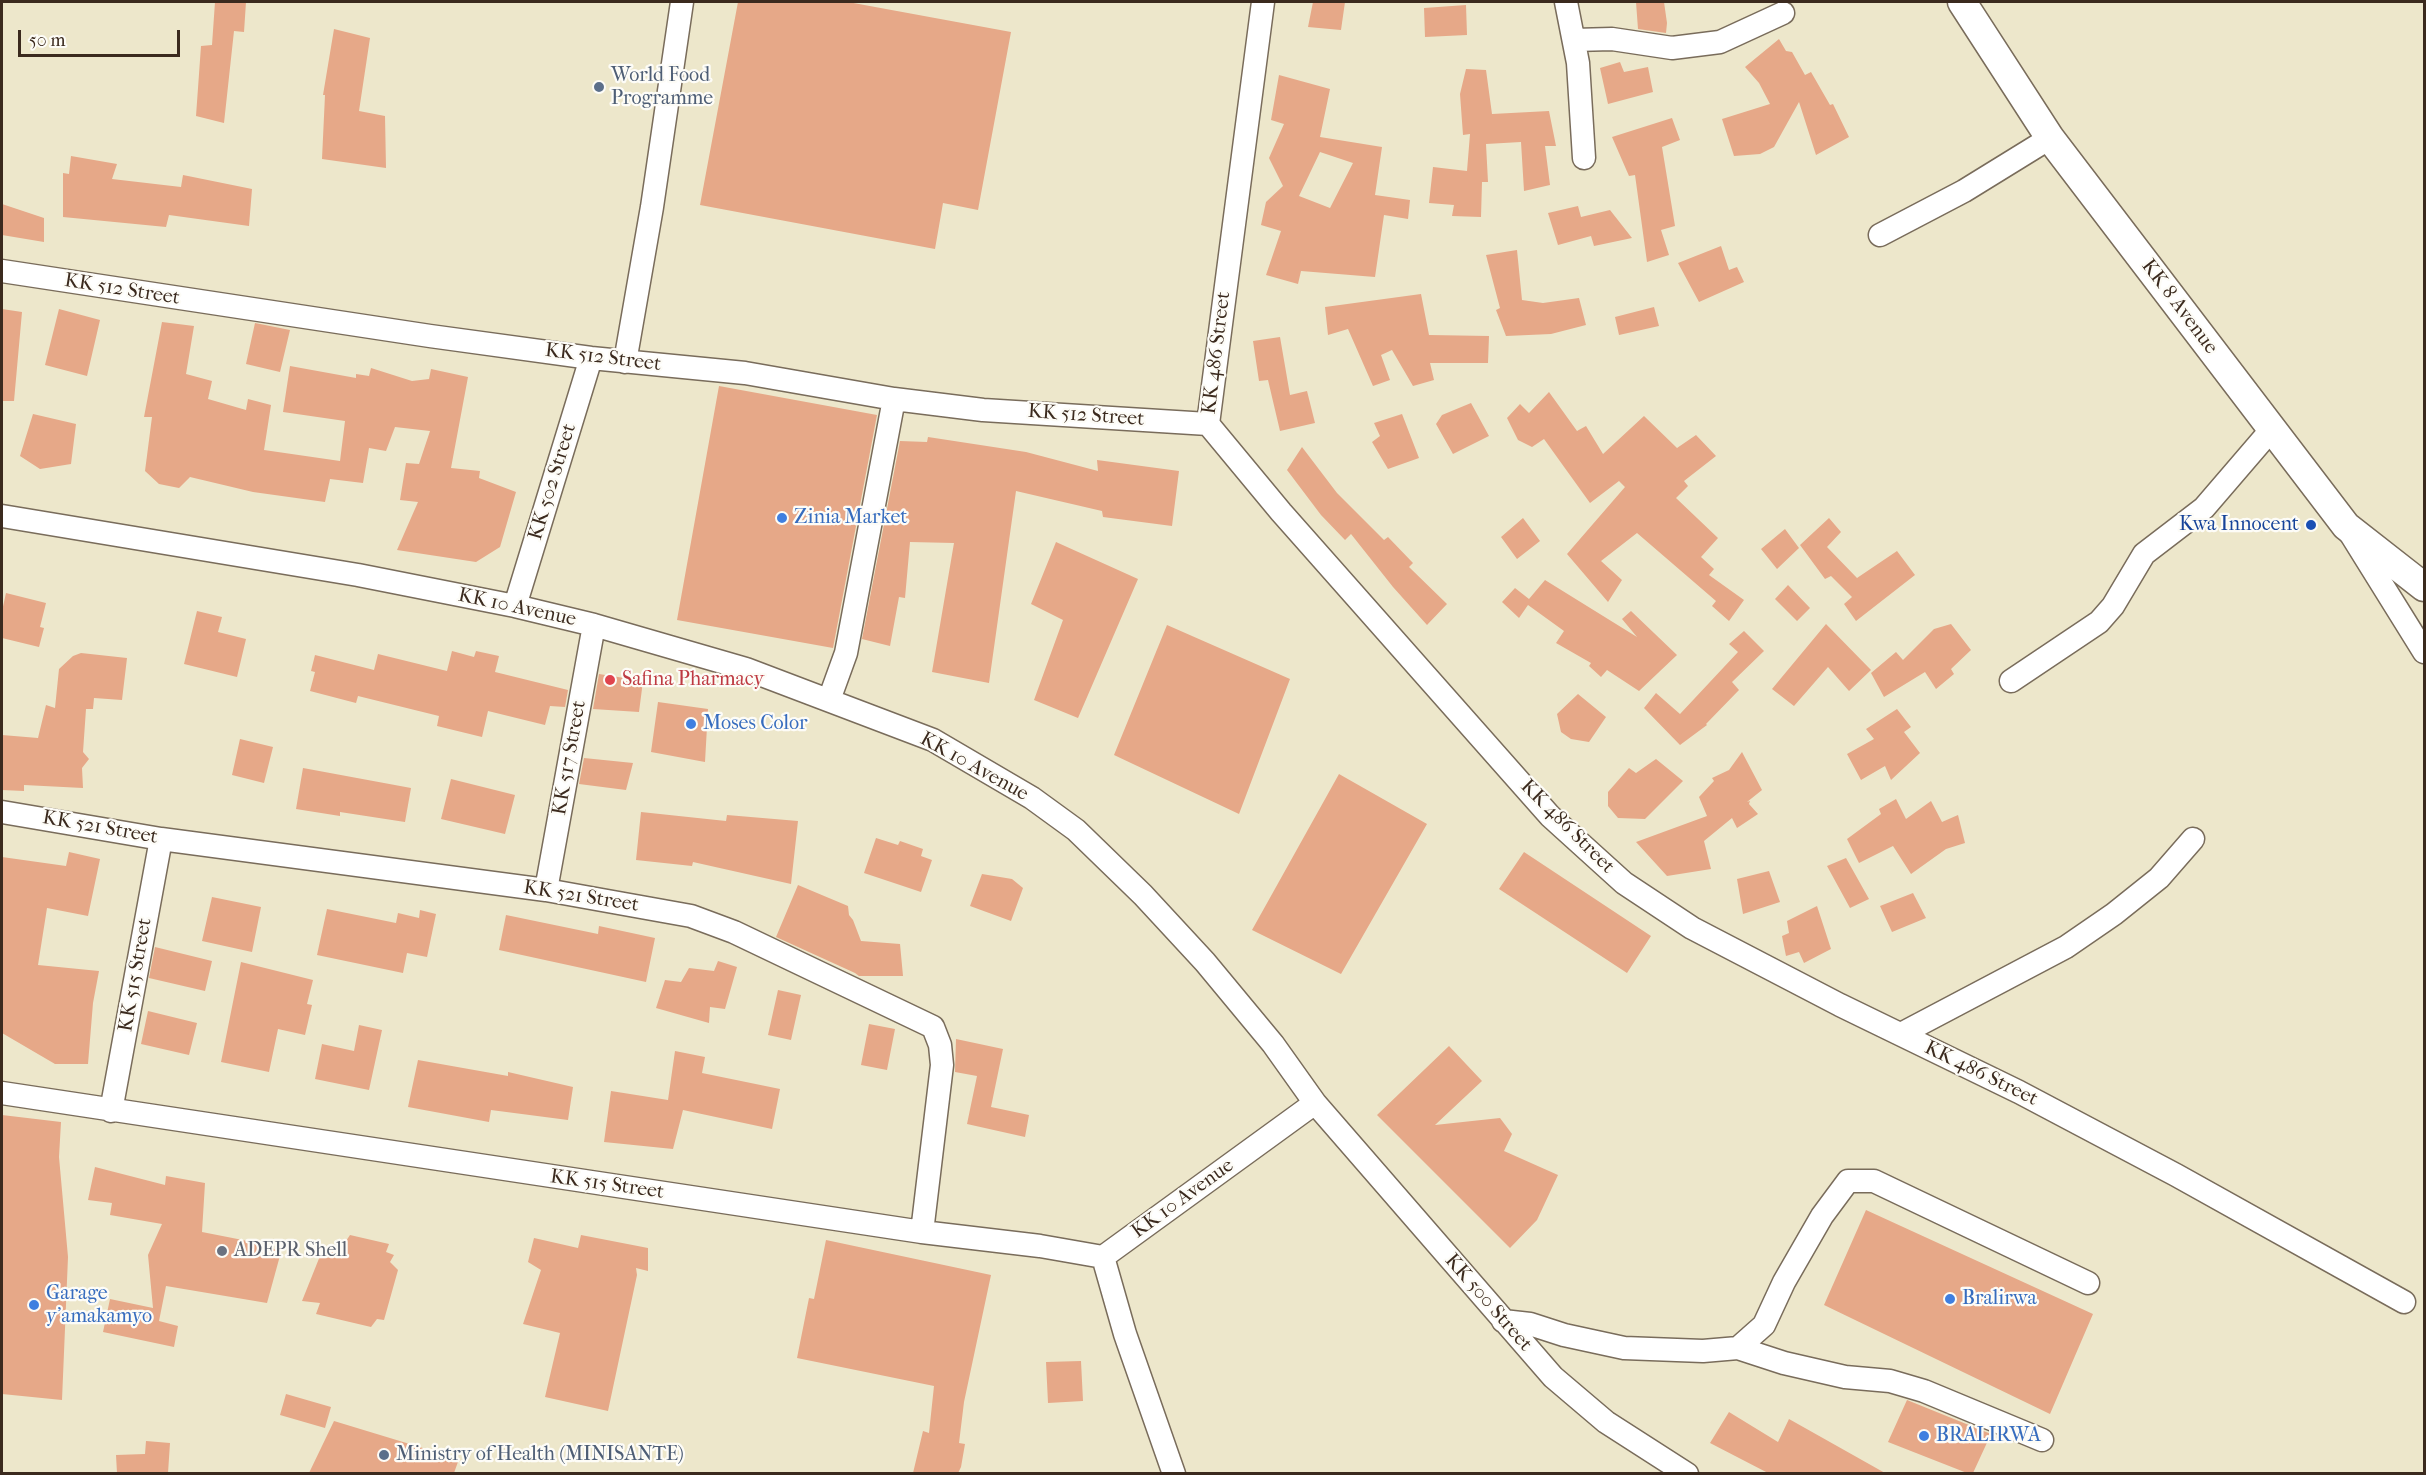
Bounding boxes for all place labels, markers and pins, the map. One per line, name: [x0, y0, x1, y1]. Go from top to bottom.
place label: World Food Programme: [611, 64, 713, 111]
marker: World Food Programme: [592, 80, 606, 94]
place label: Zinia Market: [794, 506, 907, 530]
marker: Zinia Market: [775, 511, 789, 525]
place label: Kwa Innocent: [2179, 513, 2299, 537]
marker: Kwa Innocent: [2304, 518, 2318, 532]
place label: Safina Pharmacy: [622, 668, 764, 692]
marker: Safina Pharmacy: [603, 673, 617, 687]
place label: Moses Color: [703, 712, 807, 736]
marker: Moses Color: [684, 717, 698, 731]
place label: ADEPR Shell: [234, 1239, 347, 1263]
marker: ADEPR Shell: [215, 1244, 229, 1258]
place label: Garage y'amakamyo: [46, 1282, 152, 1329]
place label: Bralirwa: [1962, 1287, 2037, 1311]
marker: Bralirwa: [1943, 1292, 1957, 1306]
marker: Garage y'amakamyo: [27, 1298, 41, 1312]
place label: BRALIRWA: [1936, 1424, 2041, 1448]
marker: BRALIRWA: [1917, 1429, 1931, 1443]
place label: Ministry of Health (MINISANTE): [396, 1443, 684, 1467]
marker: Ministry of Health (MINISANTE): [377, 1448, 391, 1462]

